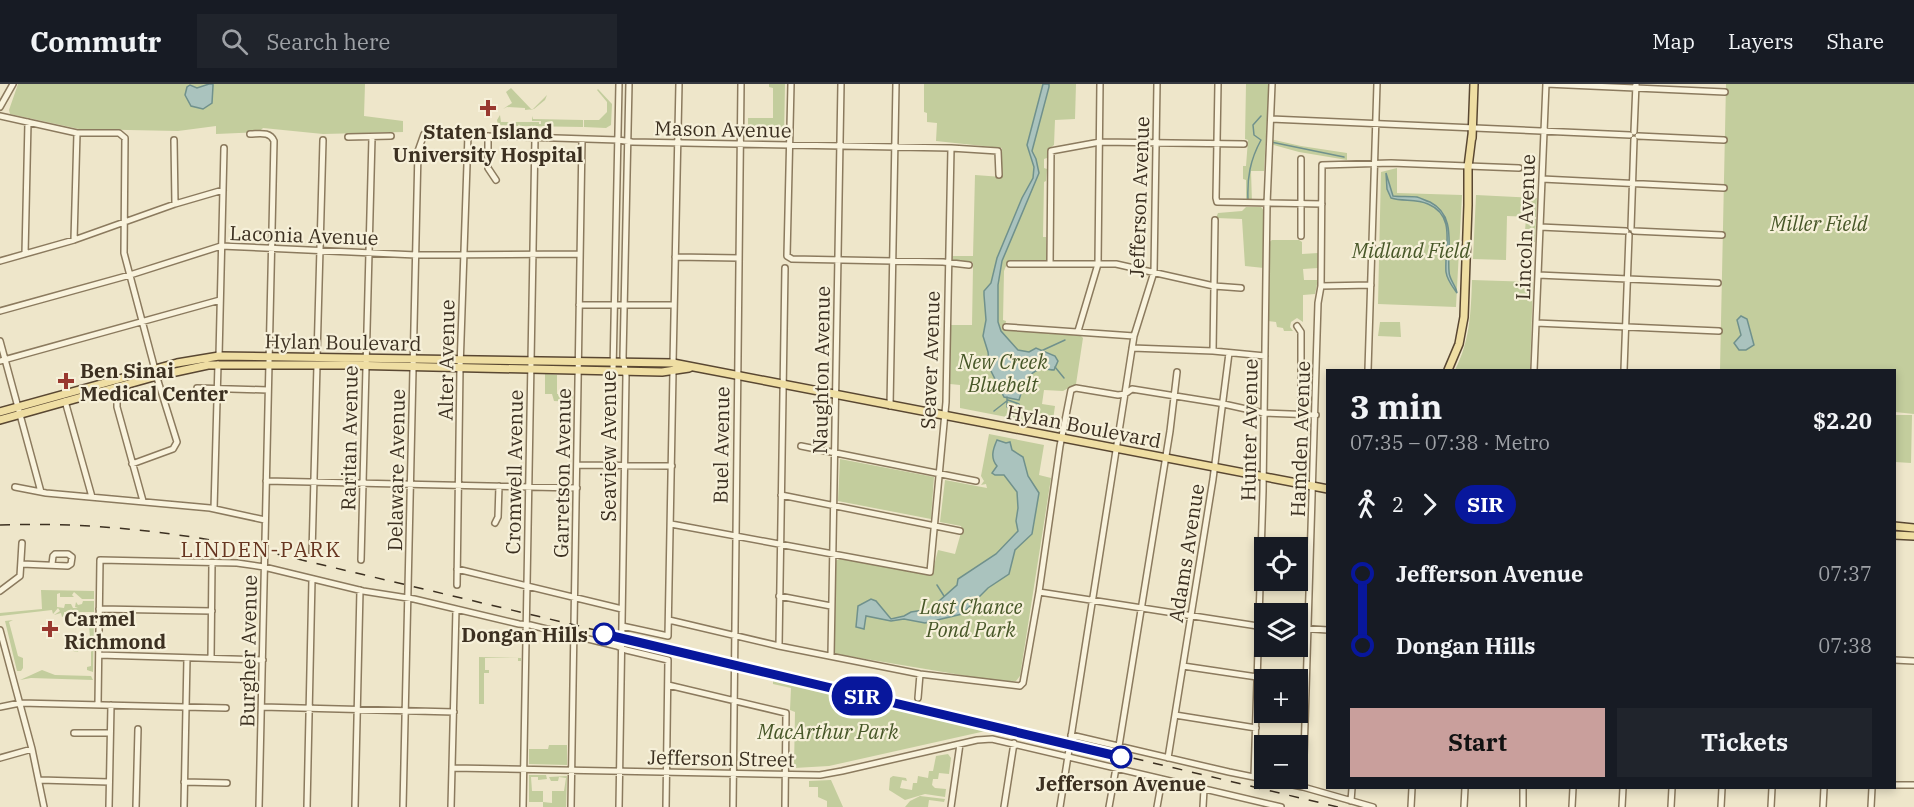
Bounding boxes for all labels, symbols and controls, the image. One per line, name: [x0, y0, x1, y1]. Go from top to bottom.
search box: [197, 14, 617, 68]
text: Commutr: [30, 23, 161, 60]
icon: search: [218, 25, 251, 58]
text: Search here: [266, 27, 390, 56]
text: Map: [1652, 27, 1695, 55]
text: Layers: [1728, 27, 1794, 55]
text: Share: [1827, 27, 1884, 55]
marker: Staten Island University Hospital: [479, 99, 497, 117]
street label: Mason Avenue: [654, 114, 792, 144]
street label: Jefferson Avenue: [1123, 116, 1155, 278]
place label: Staten Island University Hospital: [393, 118, 583, 168]
street label: Lincoln Avenue: [1509, 154, 1541, 300]
park label: Miller Field: [1769, 210, 1869, 237]
street label: Laconia Avenue: [229, 219, 379, 251]
park label: Midland Field: [1351, 237, 1471, 264]
street label: Naughton Avenue: [806, 286, 836, 454]
street label: Seaver Avenue: [914, 290, 946, 430]
street label: Alter Avenue: [431, 299, 461, 421]
street label: Hylan Boulevard: [264, 327, 422, 357]
park label: New Creek Bluebelt: [957, 348, 1048, 398]
place label: Ben Sinai Medical Center: [80, 357, 228, 407]
street label: Hunter Avenue: [1234, 359, 1264, 501]
street label: Hamden Avenue: [1284, 360, 1316, 518]
street label: Raritan Avenue: [334, 365, 364, 511]
street label: Seaview Avenue: [595, 370, 622, 522]
marker: Ben Sinai Medical Center: [57, 372, 75, 390]
text: 3 min: [1350, 385, 1442, 428]
street label: Buel Avenue: [706, 386, 736, 504]
street label: Garretson Avenue: [547, 388, 577, 558]
street label: Delaware Avenue: [381, 389, 411, 551]
street label: Cromwell Avenue: [499, 389, 529, 555]
street label: Hylan Boulevard: [1004, 398, 1164, 454]
text: $2.20: [1813, 406, 1872, 435]
text: 07:35 – 07:38 · Metro: [1350, 429, 1550, 456]
street label: Adams Avenue: [1162, 482, 1210, 624]
icon: walk: [1350, 488, 1383, 521]
icon: forward: [1413, 488, 1446, 521]
text: SIR: [1467, 490, 1504, 518]
text: 2: [1392, 491, 1404, 518]
district label: LINDEN-PARK: [180, 535, 342, 563]
map controls: [1254, 537, 1308, 789]
button: locate: [1254, 537, 1308, 591]
text: Jefferson Avenue: [1396, 559, 1583, 588]
text: 07:37: [1818, 560, 1872, 587]
street label: Burgher Avenue: [233, 575, 263, 727]
park label: Last Chance Pond Park: [919, 593, 1022, 643]
button: layers: [1254, 603, 1308, 657]
place label: Carmel Richmond: [64, 605, 166, 655]
marker: Carmel Richmond: [41, 620, 59, 638]
place label: Dongan Hills: [461, 621, 588, 648]
marker: Dongan Hills: [593, 623, 615, 645]
text: Dongan Hills: [1396, 631, 1536, 660]
text: 07:38: [1818, 632, 1872, 659]
button: +: [1254, 669, 1308, 723]
line badge: SIR: [828, 676, 896, 716]
text: SIR: [844, 682, 880, 710]
button: Start: [1350, 708, 1605, 777]
button: Tickets: [1617, 708, 1872, 777]
park label: MacArthur Park: [756, 718, 899, 745]
button: −: [1254, 735, 1308, 789]
street label: Jefferson Street: [647, 743, 795, 773]
marker: Jefferson Avenue: [1110, 746, 1132, 768]
place label: Jefferson Avenue: [1036, 770, 1206, 797]

